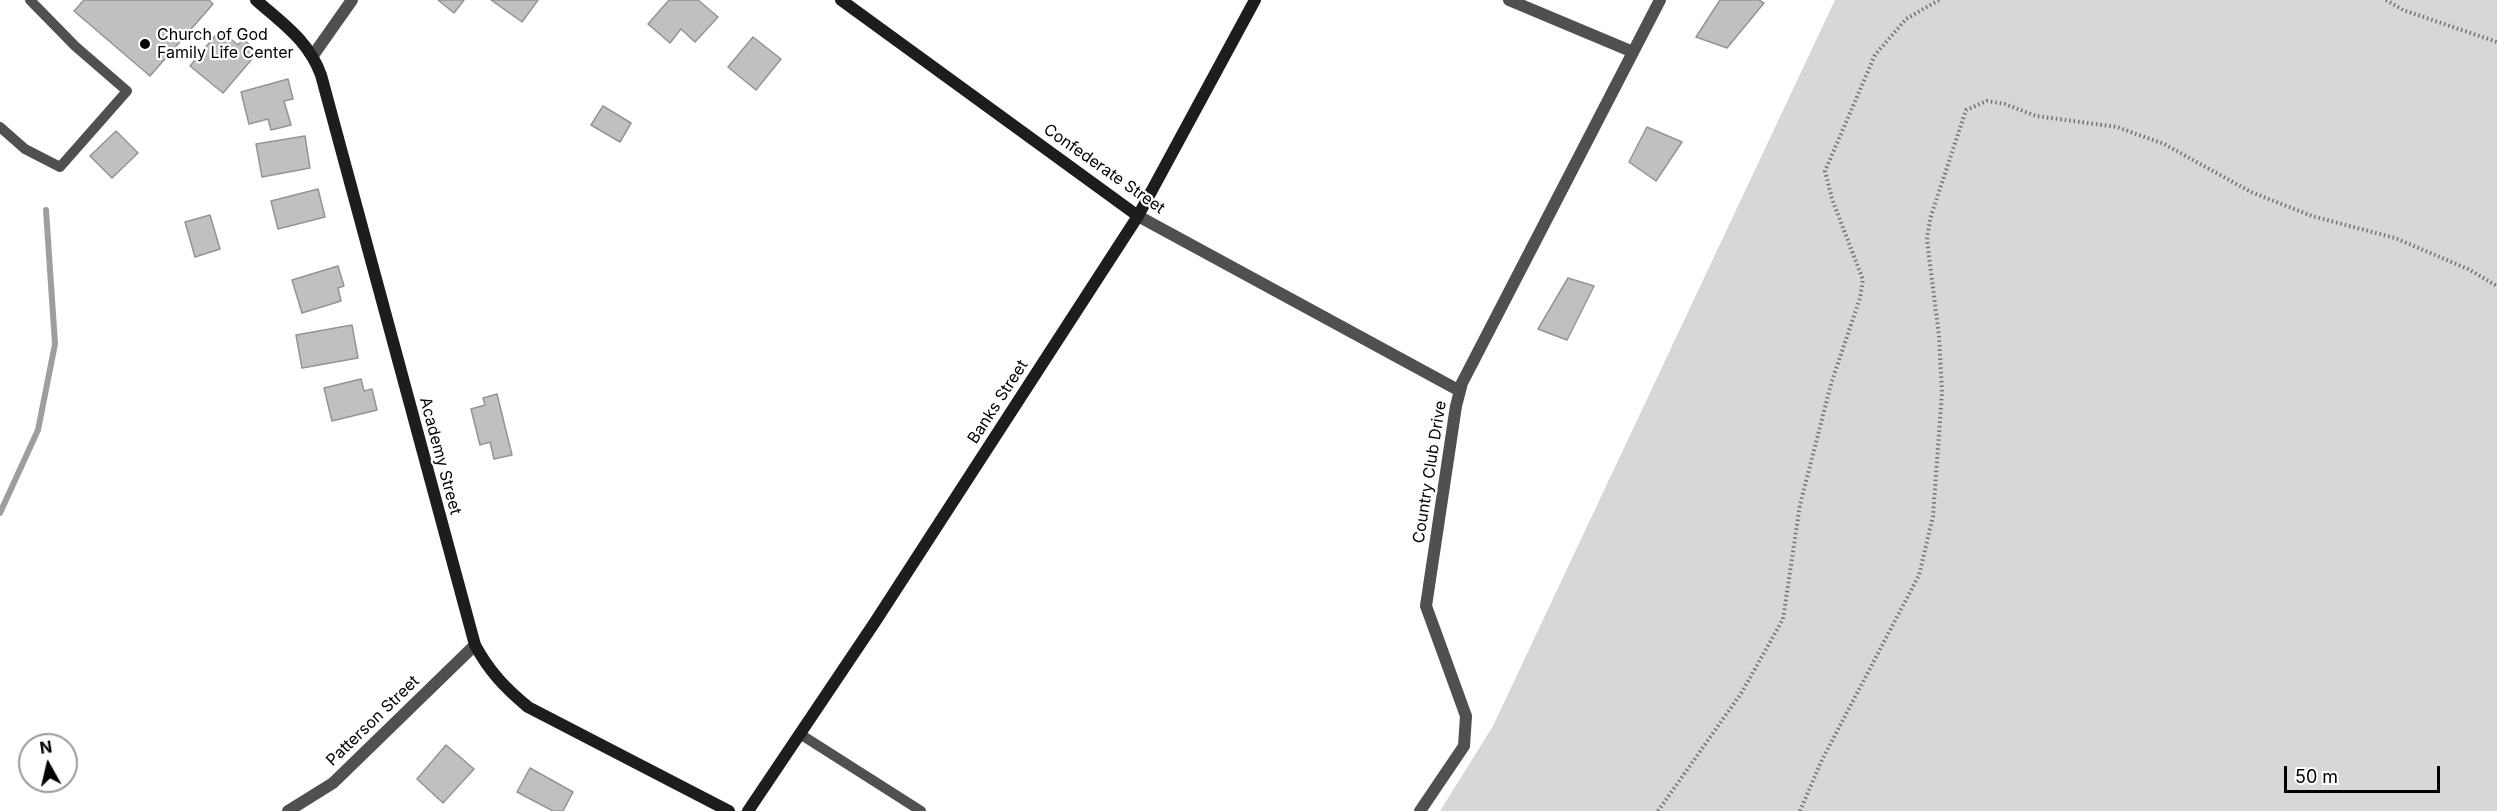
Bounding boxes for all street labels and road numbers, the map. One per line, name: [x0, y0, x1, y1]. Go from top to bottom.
street label: Confederate Street: [1040, 120, 1168, 218]
street label: Banks Street: [964, 357, 1032, 447]
street label: Academy Street: [415, 395, 465, 517]
street label: Country Club Drive: [1409, 399, 1451, 545]
street label: Patterson Street: [323, 672, 423, 770]

